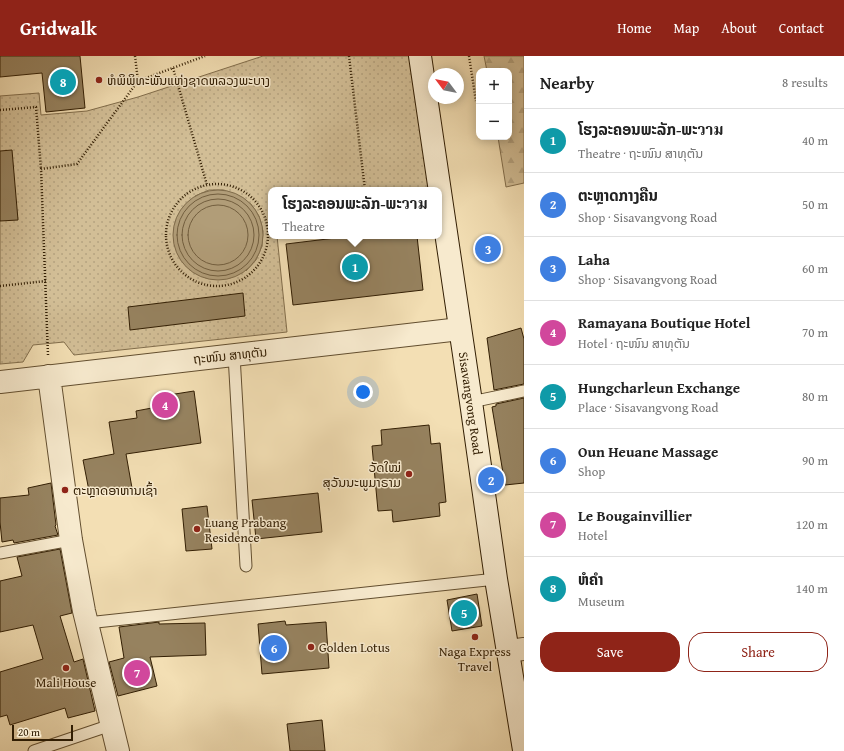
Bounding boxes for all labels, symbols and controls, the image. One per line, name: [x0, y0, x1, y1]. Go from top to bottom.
text: Gridwalk: [20, 14, 97, 42]
text: Home: [617, 18, 652, 38]
text: Map: [674, 18, 699, 38]
text: About: [721, 18, 757, 38]
text: Contact: [779, 18, 824, 38]
pin: 8: [50, 67, 76, 97]
north arrow: [428, 68, 464, 104]
map controls: [476, 68, 512, 140]
button: +: [476, 68, 512, 104]
text: Nearby: [540, 70, 594, 95]
place label: ຫໍພິພິທະພັນແຫ່ງຊາດຫລວງພະບາງ: [107, 71, 270, 90]
text: 8 results: [782, 73, 828, 92]
marker: ຫໍພິພິທະພັນແຫ່ງຊາດຫລວງພະບາງ: [94, 75, 104, 85]
button: −: [476, 104, 512, 140]
text: ໂຮງລະຄອນພະລັກ-ພະวาม: [578, 119, 724, 140]
text: 1: [550, 131, 556, 150]
text: 40 m: [802, 131, 828, 150]
text: Theatre · ຖະໜົນ ສາທຸຕັນ: [578, 144, 703, 163]
text: ຕະຫຼາດກາງຄືນ: [578, 185, 658, 206]
popup: [268, 187, 442, 239]
text: ໂຮງລະຄອນພະລັກ-ພະวาม: [282, 193, 428, 214]
text: 2: [550, 195, 556, 214]
text: 50 m: [802, 195, 828, 214]
text: Shop · Sisavangvong Road: [578, 208, 717, 227]
text: Theatre: [282, 217, 325, 236]
pin: 3: [475, 234, 501, 264]
text: Laha: [578, 249, 610, 270]
pin: 1: [342, 252, 368, 282]
text: 3: [550, 259, 556, 278]
text: 60 m: [802, 259, 828, 278]
text: Shop · Sisavangvong Road: [578, 270, 717, 289]
text: Ramayana Boutique Hotel: [578, 312, 750, 333]
text: 4: [550, 323, 556, 342]
text: 70 m: [802, 323, 828, 342]
text: Hotel · ຖະໜົນ ສາທຸຕັນ: [578, 334, 690, 353]
street label: ຖະໜົນ ສາທຸຕັນ: [192, 342, 268, 369]
street label: Sisavangvong Road: [454, 350, 487, 456]
text: Hungcharleun Exchange: [578, 377, 740, 398]
your location: [353, 382, 373, 402]
text: 5: [550, 387, 556, 406]
text: 80 m: [802, 387, 828, 406]
pin: 4: [152, 390, 178, 420]
text: Place · Sisavangvong Road: [578, 398, 718, 417]
text: Oun Heuane Massage: [578, 441, 718, 462]
text: 6: [550, 451, 556, 470]
text: 90 m: [802, 451, 828, 470]
place label: ວັດໃໝ່ ສຸວັນນະພູມາຣາມ: [322, 458, 401, 492]
text: Shop: [578, 462, 605, 481]
pin: 2: [478, 465, 504, 495]
marker: ວັດໃໝ່ ສຸວັນນະພູມາຣາມ: [404, 469, 414, 479]
place label: ຕະຫຼາດອາຫານເຊົ້າ: [73, 481, 158, 500]
marker: ຕະຫຼາດອາຫານເຊົ້າ: [60, 485, 70, 495]
text: Le Bougainvillier: [578, 505, 692, 526]
place label: Luang Prabang Residence: [205, 513, 287, 547]
text: 7: [550, 515, 556, 534]
text: 120 m: [796, 515, 828, 534]
marker: Luang Prabang Residence: [192, 524, 202, 534]
text: Hotel: [578, 526, 608, 545]
text: ຫໍຄຳ: [578, 569, 603, 590]
text: 8: [550, 579, 556, 598]
text: 140 m: [796, 579, 828, 598]
text: Museum: [578, 592, 625, 611]
pin: 5: [451, 598, 477, 628]
marker: Naga Express Travel: [470, 632, 480, 642]
button: Save: [540, 632, 680, 672]
button: Share: [688, 632, 828, 672]
pin: 6: [261, 633, 287, 663]
place label: Golden Lotus: [319, 638, 390, 657]
marker: Golden Lotus: [306, 642, 316, 652]
place label: Naga Express Travel: [439, 642, 511, 676]
pin: 7: [124, 658, 150, 688]
marker: Mali House: [61, 663, 71, 673]
place label: Mali House: [36, 673, 96, 692]
scale bar: [12, 723, 73, 742]
text: 20 m: [18, 724, 40, 740]

